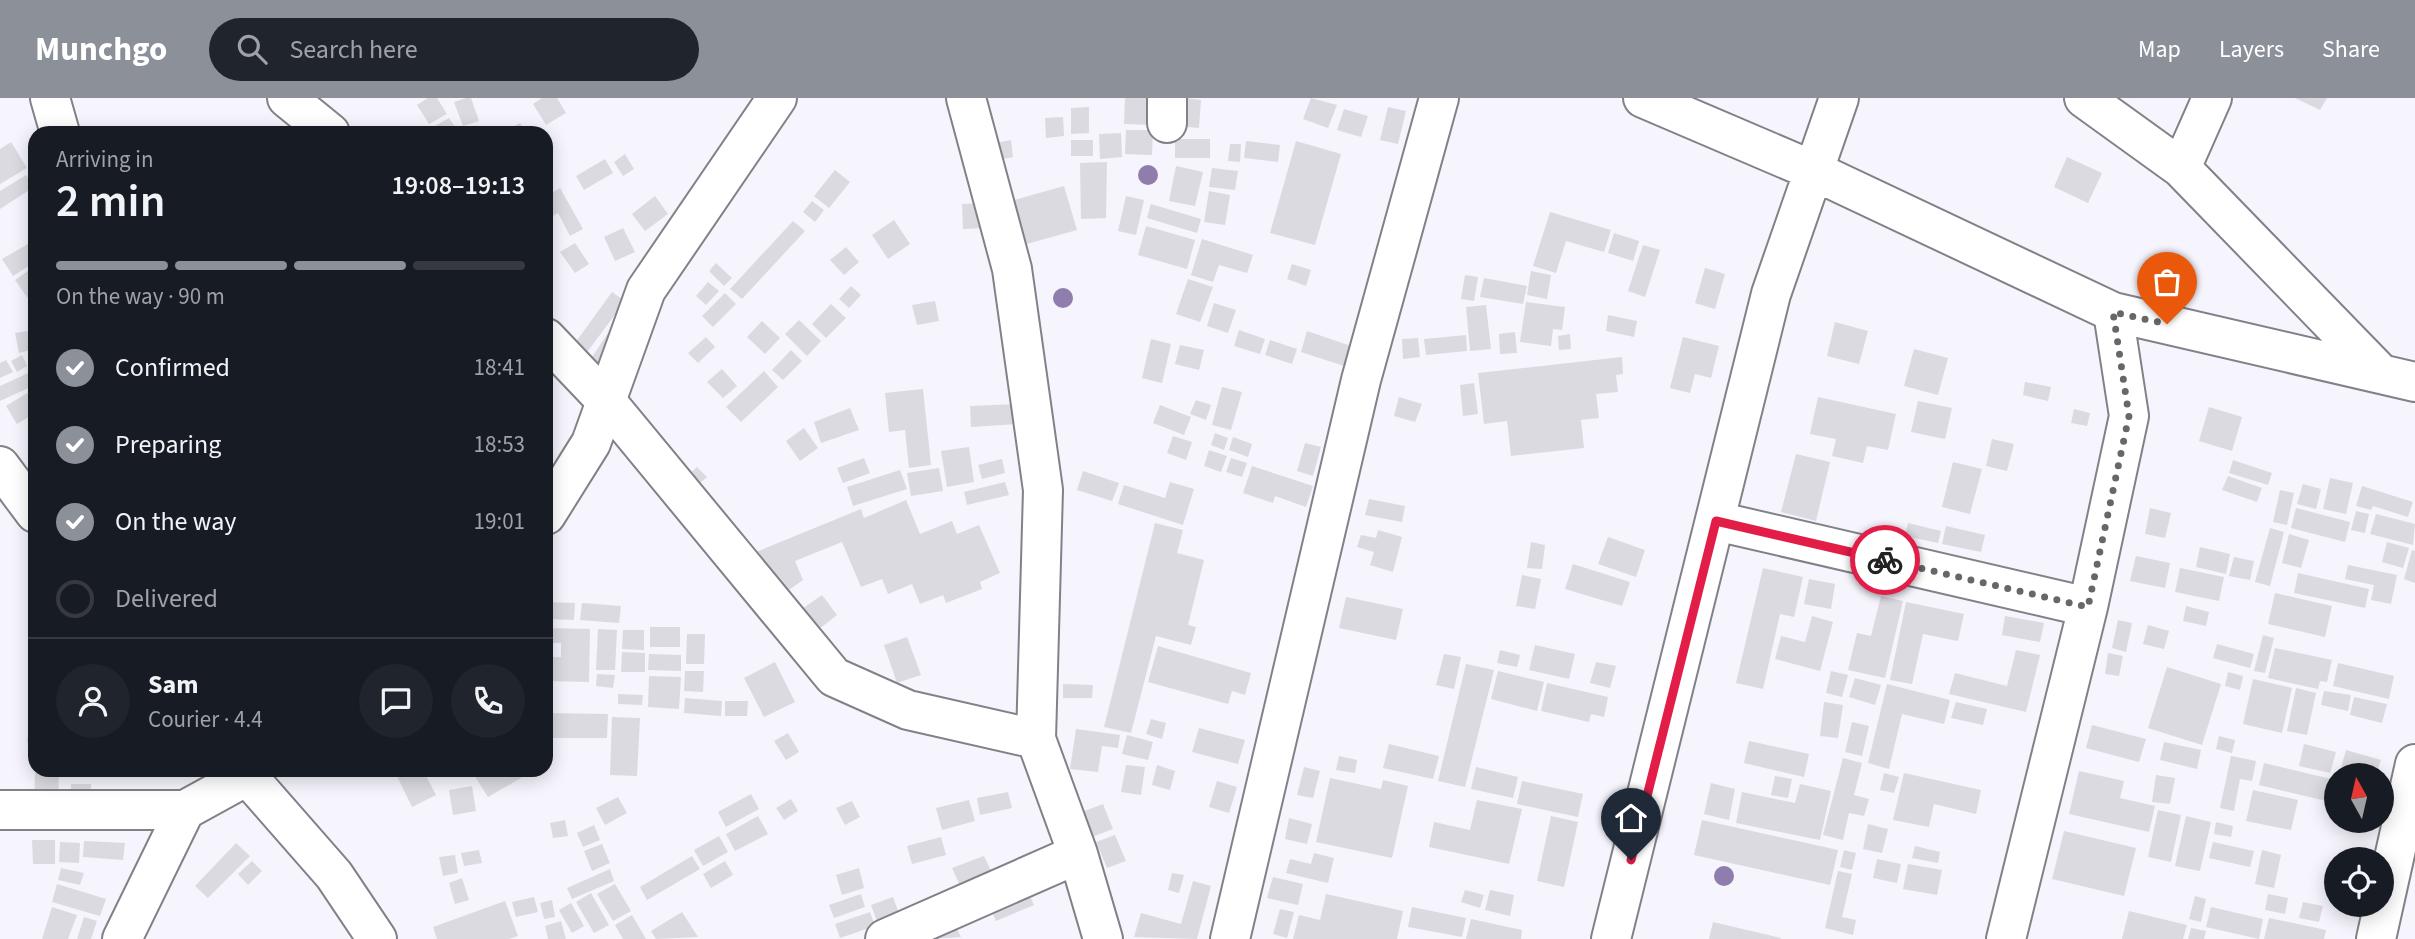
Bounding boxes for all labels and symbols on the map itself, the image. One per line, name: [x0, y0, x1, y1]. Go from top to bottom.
pin: [2137, 252, 2197, 324]
courier: [1850, 525, 1920, 595]
north arrow: [2324, 763, 2394, 833]
pin: [1601, 788, 1661, 860]

